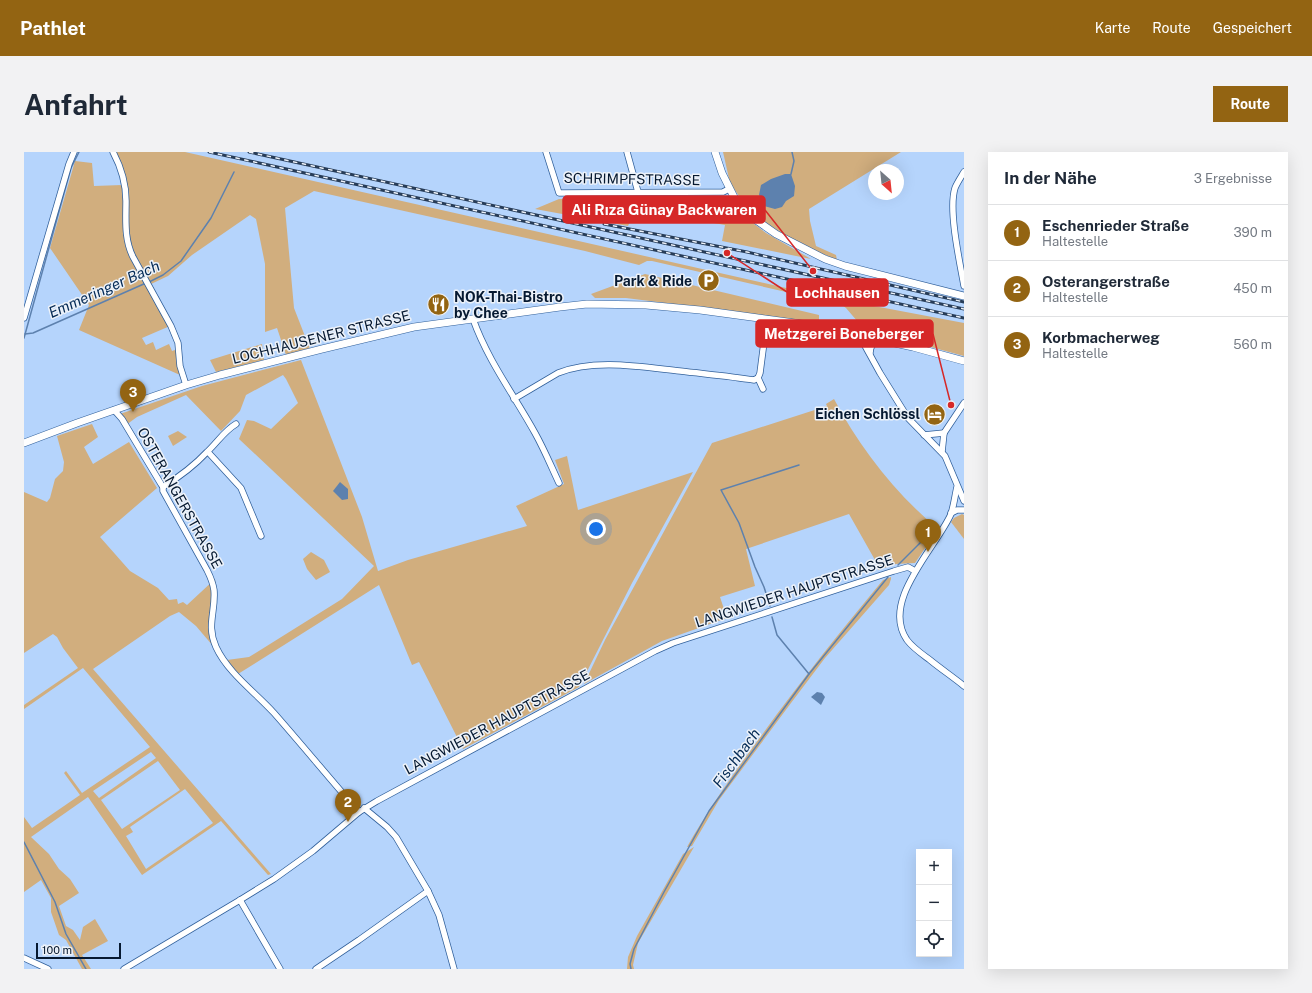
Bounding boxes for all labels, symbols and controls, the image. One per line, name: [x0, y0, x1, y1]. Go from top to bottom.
text: Pathlet: [20, 17, 86, 39]
text: Karte: [1095, 20, 1130, 36]
text: Route: [1152, 20, 1191, 36]
text: Gespeichert: [1213, 20, 1292, 36]
button: Route: [1213, 86, 1288, 122]
text: Anfahrt: [24, 88, 128, 121]
north arrow: [868, 164, 904, 200]
text: In der Nähe: [1004, 168, 1097, 188]
street label: SCHRIMPFSTRASSE: [564, 170, 700, 188]
text: 3 Ergebnisse: [1194, 171, 1272, 186]
callout: Ali Rıza Günay Backwaren: [563, 196, 765, 223]
text: Ali Rıza Günay Backwaren: [571, 201, 757, 218]
text: Eschenrieder Straße: [1042, 217, 1189, 234]
text: 1: [1014, 225, 1020, 240]
text: 390 m: [1234, 225, 1272, 240]
text: Haltestelle: [1042, 234, 1108, 249]
water label: Emmeringer Bach: [46, 257, 162, 321]
parking icon: Park & Ride: [695, 268, 721, 294]
place label: Park & Ride: [614, 273, 692, 289]
text: Osterangerstraße: [1042, 273, 1170, 290]
callout: Lochhausen: [787, 279, 888, 306]
text: 2: [1013, 281, 1021, 296]
text: 450 m: [1233, 281, 1272, 296]
text: Lochhausen: [794, 284, 880, 301]
place label: NOK-Thai-Bistro by Chee: [454, 289, 563, 321]
text: Haltestelle: [1042, 290, 1108, 305]
restaurant icon: NOK-Thai-Bistro by Chee: [426, 292, 452, 318]
street label: LOCHHAUSENER STRASSE: [230, 307, 412, 367]
callout: Metzgerei Boneberger: [756, 320, 933, 347]
text: Metzgerei Boneberger: [764, 325, 924, 342]
text: Korbmacherweg: [1042, 329, 1160, 346]
text: 3: [1013, 337, 1021, 352]
text: 560 m: [1233, 337, 1272, 352]
text: Haltestelle: [1042, 346, 1108, 361]
pin: 3: [120, 379, 146, 412]
hotel icon: Eichen Schlössl: [922, 401, 948, 427]
place label: Eichen Schlössl: [815, 406, 920, 422]
street label: OSTERANGERSTRASSE: [134, 425, 226, 571]
your location: [586, 519, 606, 539]
pin: 1: [915, 519, 941, 552]
street label: LANGWIEDER HAUPTSTRASSE: [693, 551, 895, 631]
street label: LANGWIEDER HAUPTSTRASSE: [402, 666, 592, 778]
water label: Fischbach: [709, 725, 763, 791]
pin: 2: [335, 789, 361, 822]
map controls: [916, 849, 952, 957]
button: +: [916, 849, 952, 885]
button: −: [916, 885, 952, 921]
button: locate: [916, 921, 952, 957]
scale bar: [36, 941, 121, 960]
text: 100 m: [42, 944, 72, 956]

